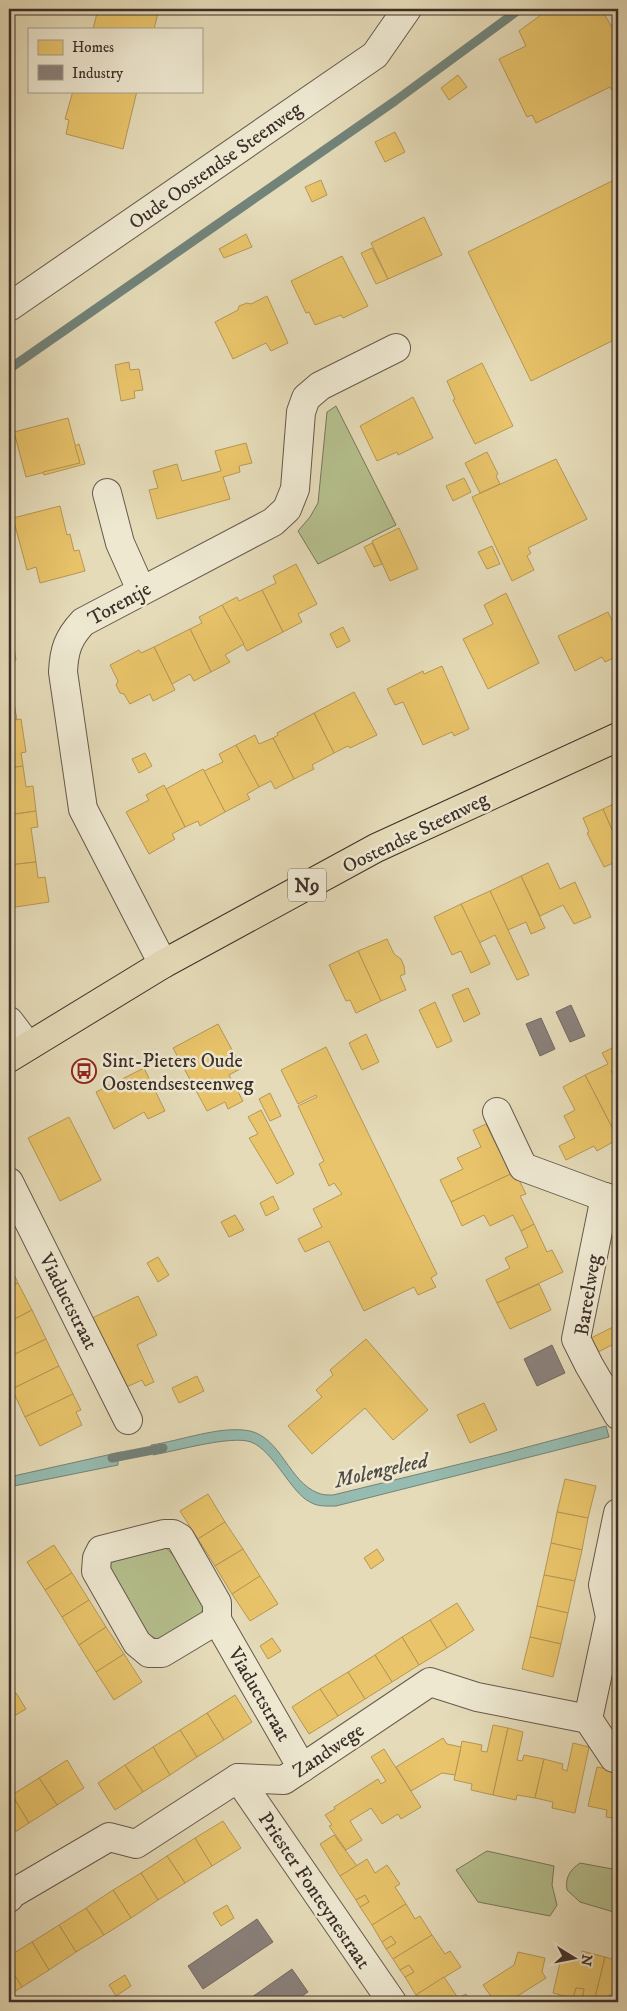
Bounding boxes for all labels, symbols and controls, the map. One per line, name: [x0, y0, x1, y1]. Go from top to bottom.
legend: [28, 28, 202, 92]
text: Homes: [72, 38, 114, 57]
text: Industry: [72, 64, 124, 83]
street label: Oude Oostendse Steenweg: [124, 97, 308, 236]
street label: Torentje: [84, 577, 156, 632]
street label: Oostendse Steenweg: [339, 787, 493, 880]
road number: N9: [288, 868, 326, 902]
place label: Sint-Pieters Oude Oostendsesteenweg: [102, 1049, 254, 1097]
bus stop icon: Sint-Pieters Oude Oostendsesteenweg: [71, 1058, 97, 1084]
street label: Viaductstraat: [32, 1248, 103, 1354]
street label: Bareelweg: [570, 1253, 607, 1338]
water label: Molengeleed: [330, 1447, 433, 1495]
street label: Viaductstraat: [221, 1642, 296, 1746]
street label: Zandwege: [288, 1718, 369, 1784]
street label: Priester Fonteynestraat: [252, 1808, 376, 1974]
north arrow: [550, 1934, 600, 1984]
text: N: [576, 1953, 596, 1968]

